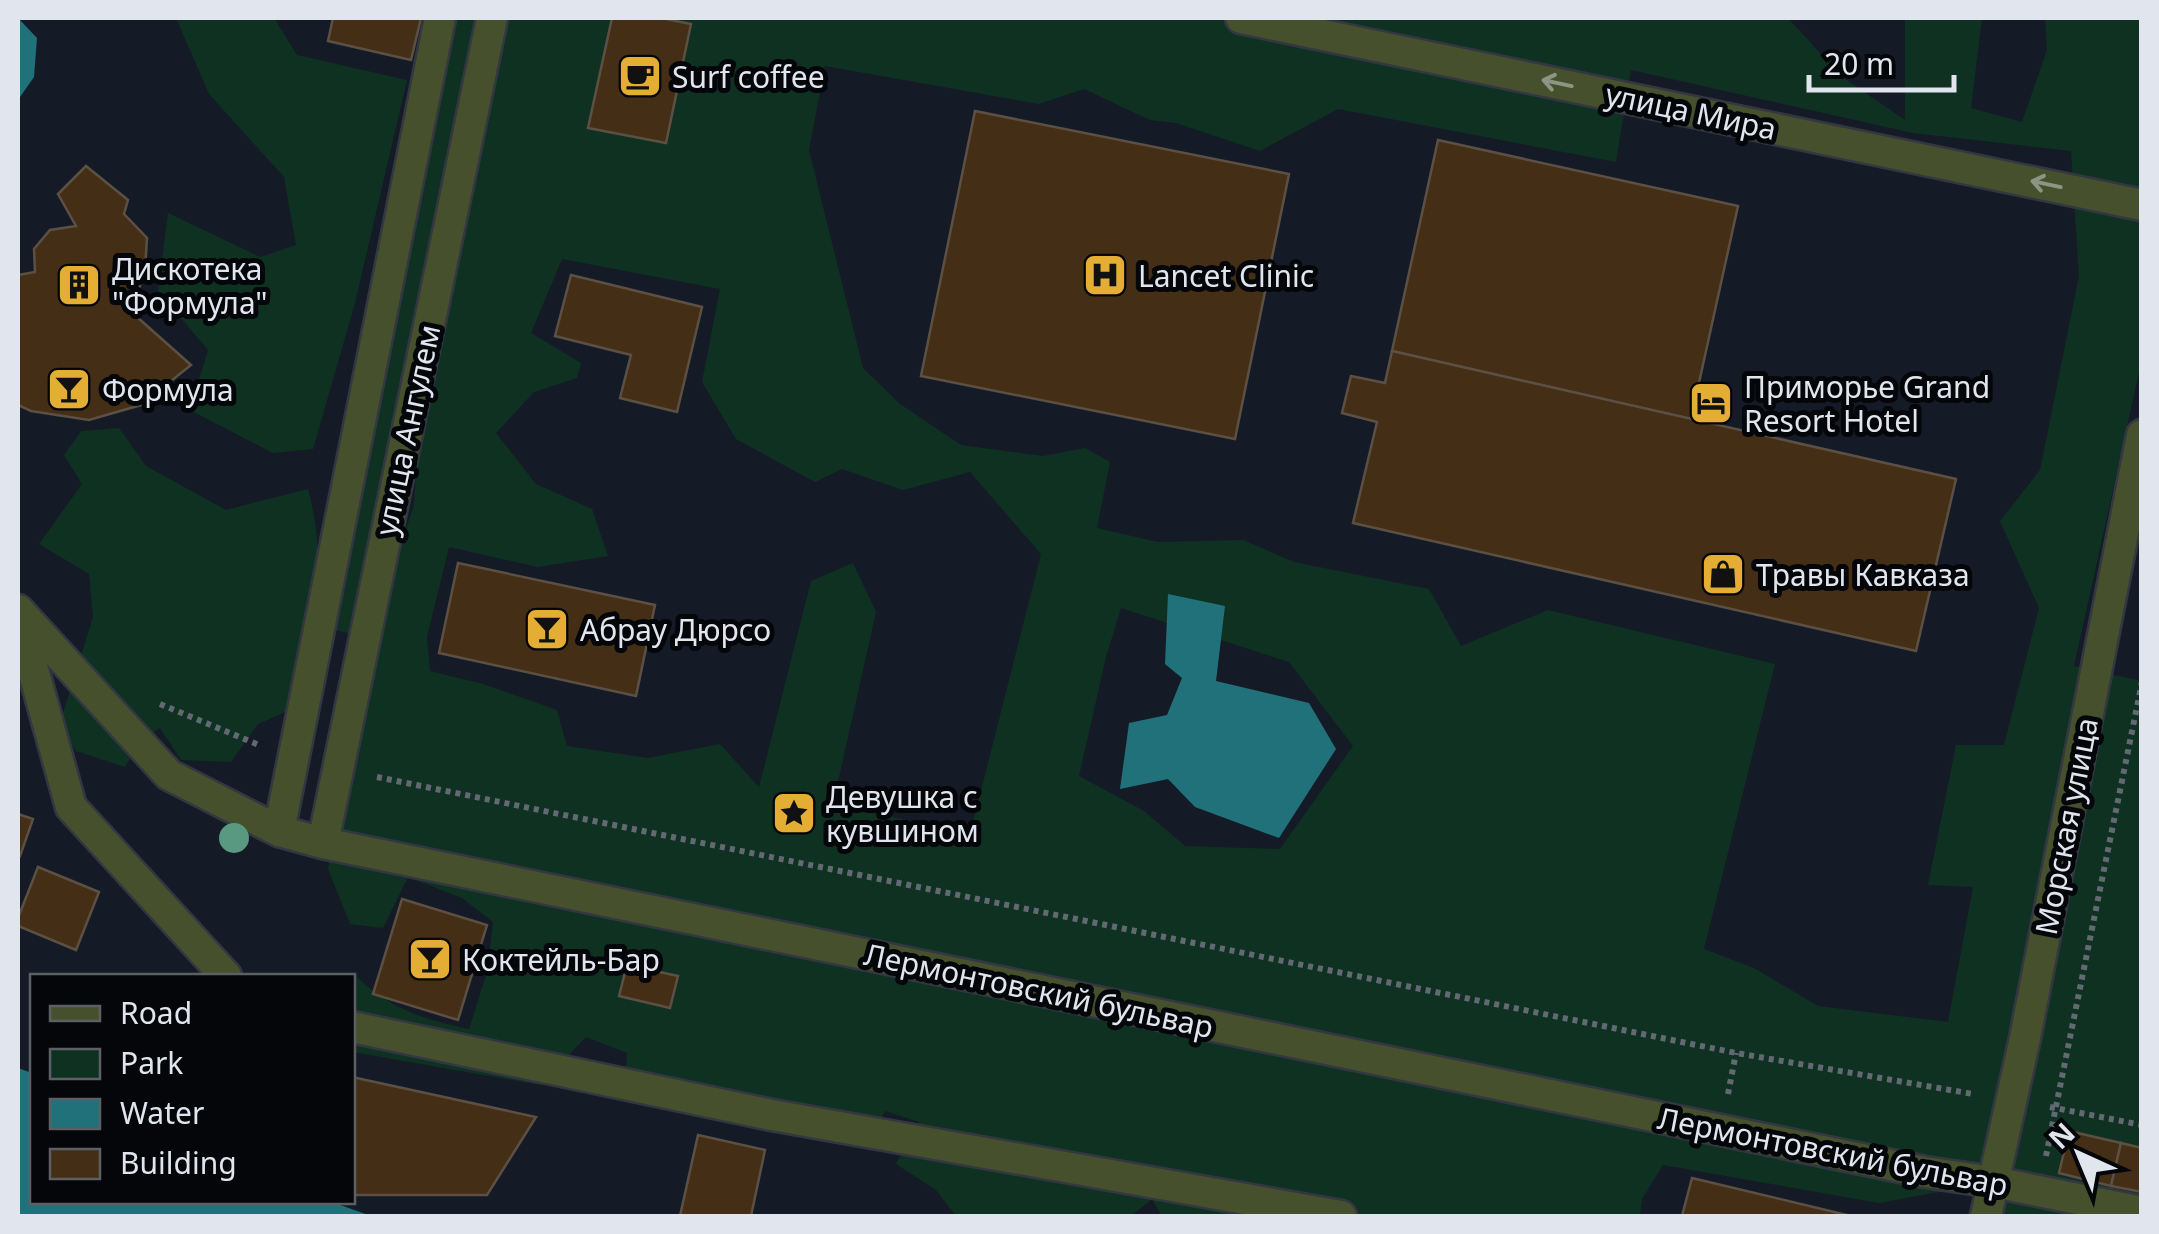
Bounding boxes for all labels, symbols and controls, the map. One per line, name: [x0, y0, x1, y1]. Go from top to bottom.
scale bar: [1809, 30, 1954, 92]
text: 20 m: [1824, 43, 1894, 84]
cafe icon: Surf coffee: [617, 53, 663, 99]
place label: Surf coffee: [672, 56, 825, 97]
one-way arrow: [1541, 72, 1573, 91]
street label: улица Мира: [1602, 73, 1780, 149]
one-way arrow: [2031, 174, 2063, 193]
place label: Дискотека "Формула": [112, 248, 268, 323]
hospital icon: Lancet Clinic: [1082, 252, 1128, 298]
place label: Lancet Clinic: [1138, 255, 1314, 296]
building icon: Дискотека "Формула": [56, 262, 102, 308]
street label: улица Ангулем: [365, 321, 449, 539]
bar icon: Формула: [46, 366, 92, 412]
place label: Приморье Grand Resort Hotel: [1744, 366, 1990, 441]
place label: Формула: [102, 369, 234, 410]
hotel icon: Приморье Grand Resort Hotel: [1688, 380, 1734, 426]
shop icon: Травы Кавказа: [1700, 551, 1746, 597]
place label: Травы Кавказа: [1756, 554, 1970, 595]
bar icon: Абрау Дюрсо: [524, 606, 570, 652]
place label: Абрау Дюрсо: [580, 609, 771, 650]
street label: Морская улица: [2025, 714, 2107, 938]
place label: Девушка с кувшином: [826, 776, 979, 851]
place icon: Девушка с кувшином: [771, 790, 817, 836]
street label: Лермонтовский бульвар: [861, 933, 1217, 1047]
bar icon: Коктейль-Бар: [407, 936, 453, 982]
place label: Коктейль-Бар: [462, 939, 660, 980]
legend: [30, 974, 355, 1204]
text: Road: [120, 992, 192, 1033]
text: Park: [120, 1042, 183, 1083]
text: Water: [120, 1092, 204, 1133]
street label: Лермонтовский бульвар: [1654, 1097, 2012, 1205]
north arrow: [2029, 1104, 2129, 1204]
text: N: [2040, 1114, 2082, 1157]
text: Building: [120, 1142, 237, 1183]

